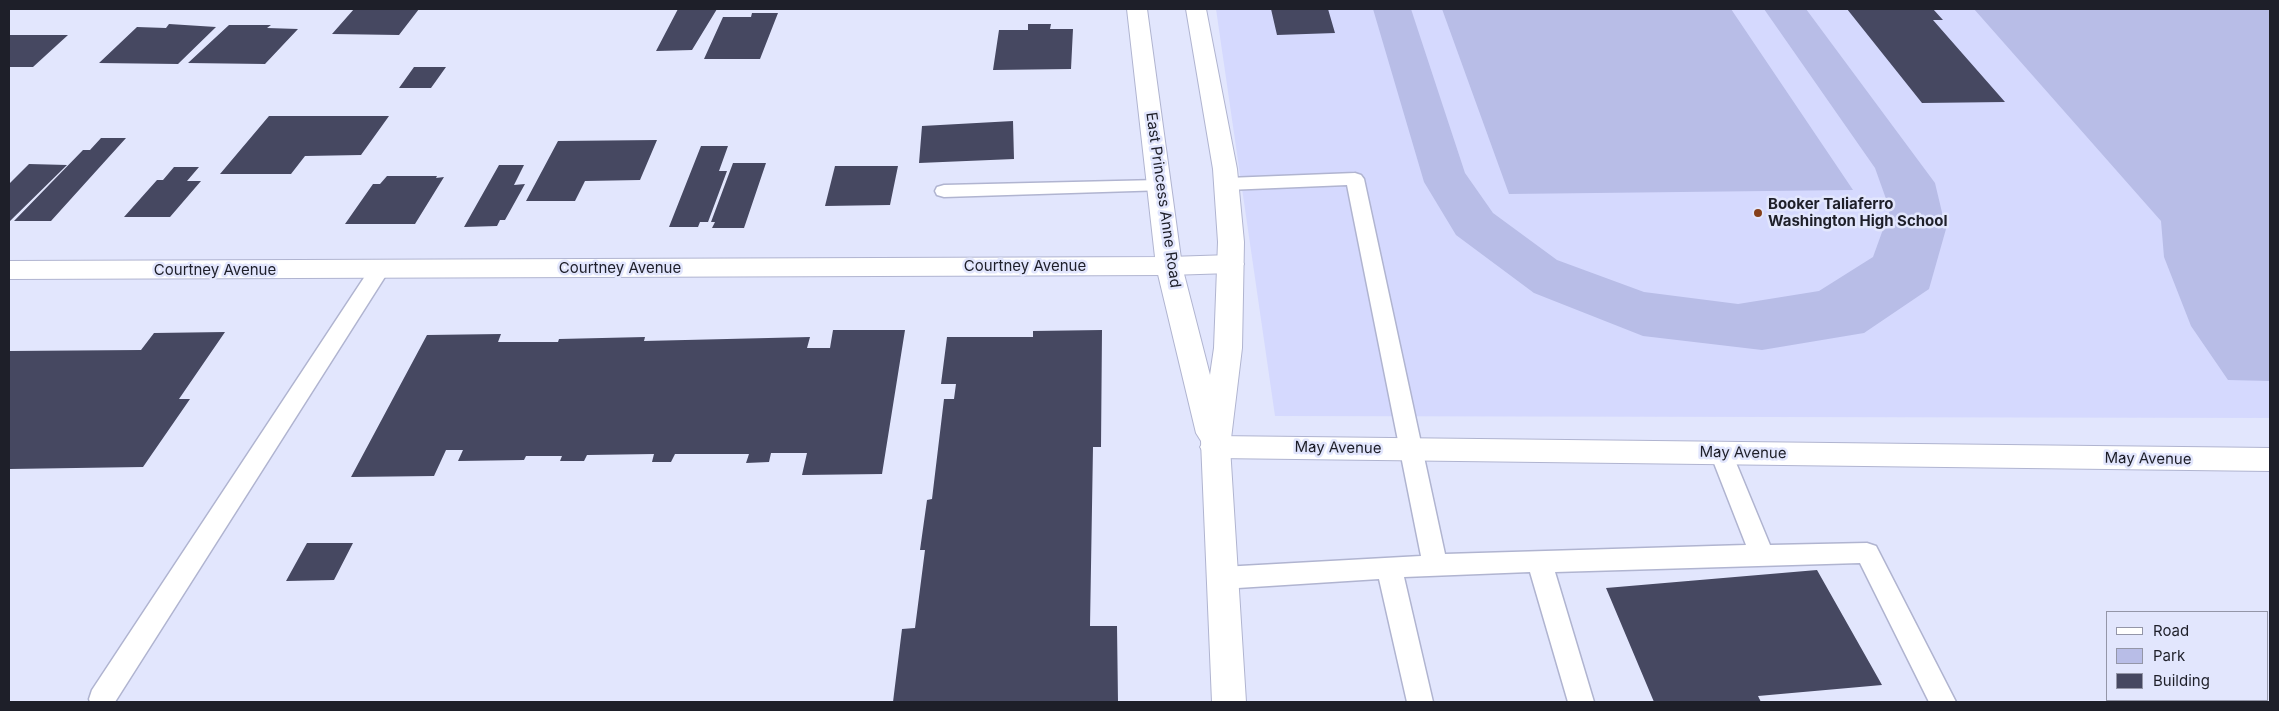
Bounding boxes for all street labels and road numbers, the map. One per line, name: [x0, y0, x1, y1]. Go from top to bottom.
street label: East Princess Anne Road: [1142, 111, 1184, 289]
street label: Courtney Avenue: [964, 257, 1086, 275]
street label: Courtney Avenue: [559, 259, 681, 277]
street label: Courtney Avenue: [154, 261, 276, 279]
street label: May Avenue: [1294, 438, 1382, 458]
street label: May Avenue: [1699, 443, 1787, 463]
street label: May Avenue: [2104, 449, 2192, 469]

